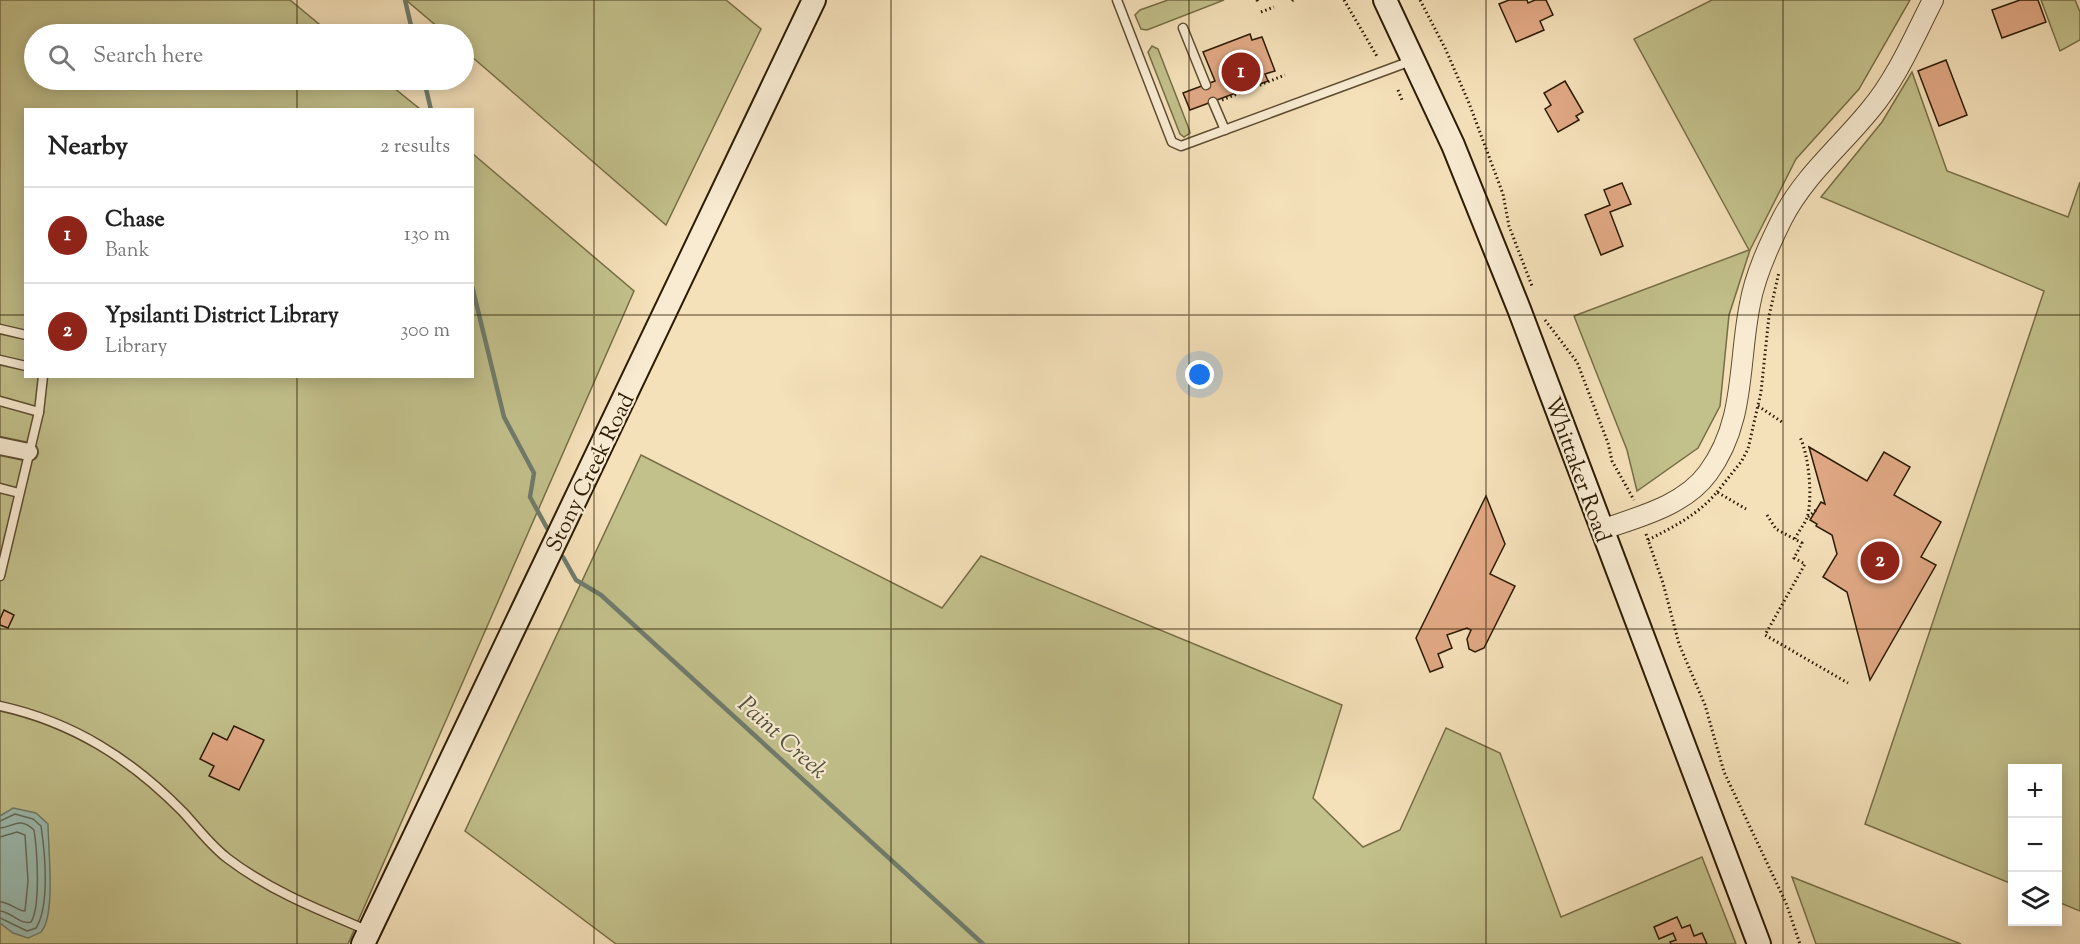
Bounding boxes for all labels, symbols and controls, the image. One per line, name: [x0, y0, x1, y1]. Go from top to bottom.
search box: [24, 24, 474, 90]
icon: search: [45, 41, 78, 74]
text: Search here: [93, 41, 203, 73]
pin: 1: [1222, 50, 1260, 94]
text: Nearby: [48, 129, 128, 166]
text: 2 results: [380, 133, 450, 162]
text: Chase: [105, 205, 165, 237]
text: 1: [64, 221, 71, 250]
text: 130 m: [404, 221, 450, 250]
text: Bank: [105, 237, 150, 266]
text: Ypsilanti District Library: [105, 301, 339, 333]
text: 2: [63, 317, 72, 346]
text: 300 m: [400, 317, 450, 346]
text: Library: [105, 333, 167, 362]
your location: [1185, 360, 1214, 389]
street label: Stony Creek Road: [539, 389, 644, 558]
street label: Whittaker Road: [1535, 393, 1617, 547]
pin: 2: [1860, 538, 1900, 584]
water label: Paint Creek: [729, 689, 834, 788]
map controls: [2008, 764, 2062, 926]
button: +: [2008, 764, 2062, 818]
button: −: [2008, 818, 2062, 872]
button: layers: [2008, 872, 2062, 926]

